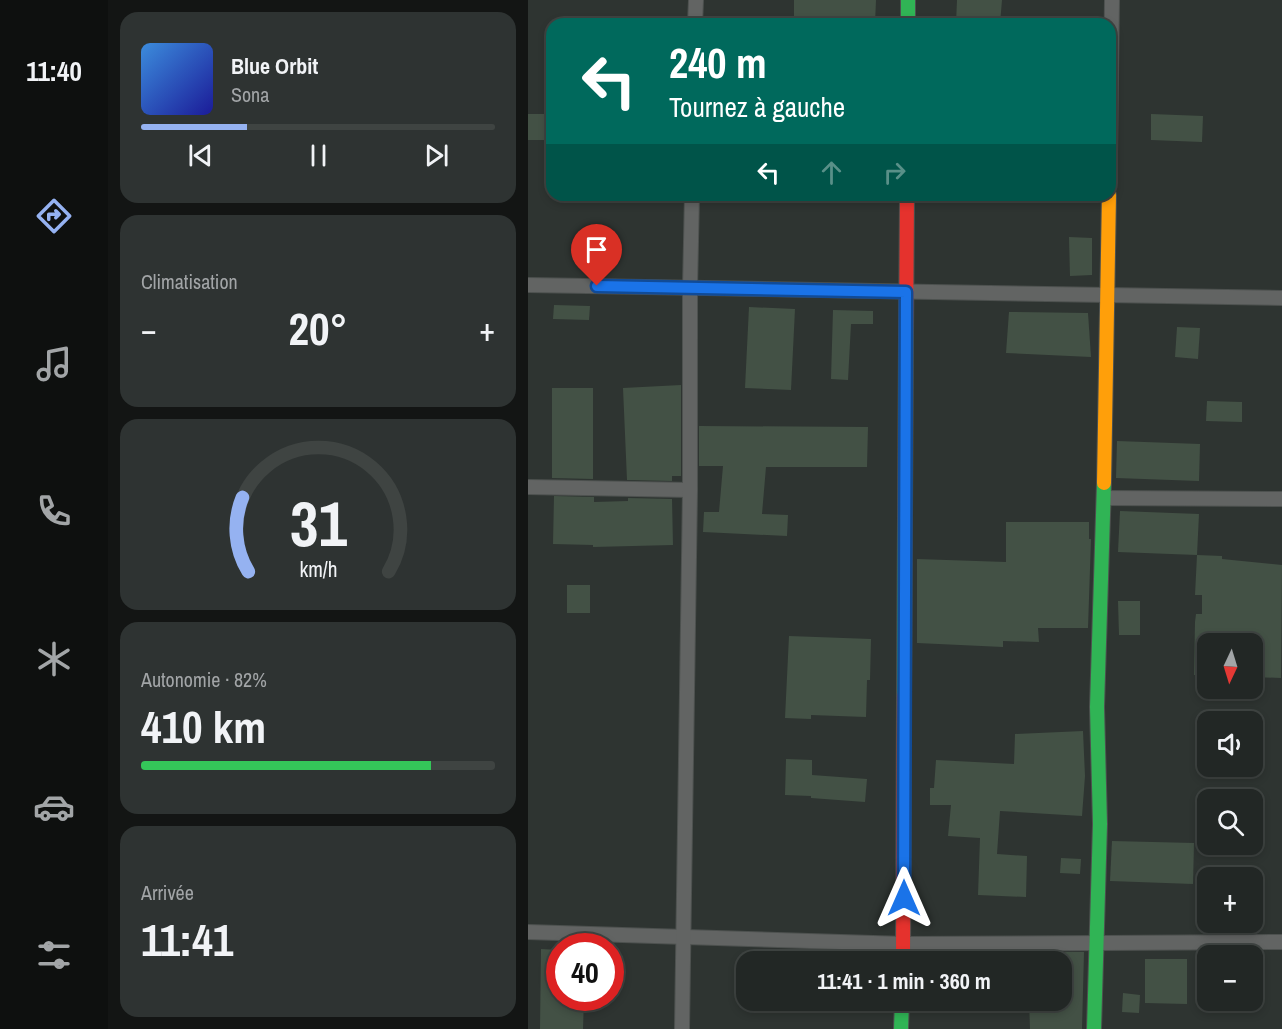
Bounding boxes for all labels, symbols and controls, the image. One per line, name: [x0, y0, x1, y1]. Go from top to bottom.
text: 240 m: [669, 35, 767, 91]
icon: left: [570, 42, 648, 120]
text: Blue Orbit: [231, 51, 318, 81]
text: 11:40: [26, 53, 82, 89]
text: Sona: [231, 81, 269, 108]
text: Tournez à gauche: [669, 89, 845, 125]
icon: previous: [184, 139, 217, 172]
icon: pause: [302, 139, 335, 172]
icon: next: [420, 139, 453, 172]
icon: left: [752, 156, 785, 189]
icon: ahead: [815, 156, 848, 189]
icon: right: [878, 156, 911, 189]
icon: directions: [33, 195, 75, 237]
pin: [571, 224, 622, 286]
icon: arrive: [580, 233, 613, 266]
text: Climatisation: [141, 268, 238, 295]
text: 20°: [288, 298, 348, 359]
text: −: [141, 307, 157, 351]
text: +: [479, 307, 495, 351]
icon: music: [33, 343, 75, 385]
text: 31: [290, 481, 347, 565]
icon: phone: [33, 490, 75, 532]
text: km/h: [299, 555, 337, 584]
north arrow: [1197, 633, 1263, 699]
map controls: [1197, 633, 1263, 1011]
icon: climate: [33, 638, 75, 680]
text: Autonomie · 82%: [141, 666, 267, 693]
text: 410 km: [141, 696, 266, 757]
button: sound: [1197, 711, 1263, 777]
icon: car: [33, 786, 75, 828]
button: search: [1197, 789, 1263, 855]
position arrow: [872, 866, 936, 930]
button: +: [1197, 867, 1263, 933]
text: Arrivée: [141, 879, 194, 906]
text: 11:41: [141, 909, 233, 970]
speed limit sign: 40: [546, 933, 624, 1011]
icon: filters: [33, 934, 75, 976]
button: −: [1197, 945, 1263, 1011]
text: 11:41 · 1 min · 360 m: [817, 966, 991, 996]

